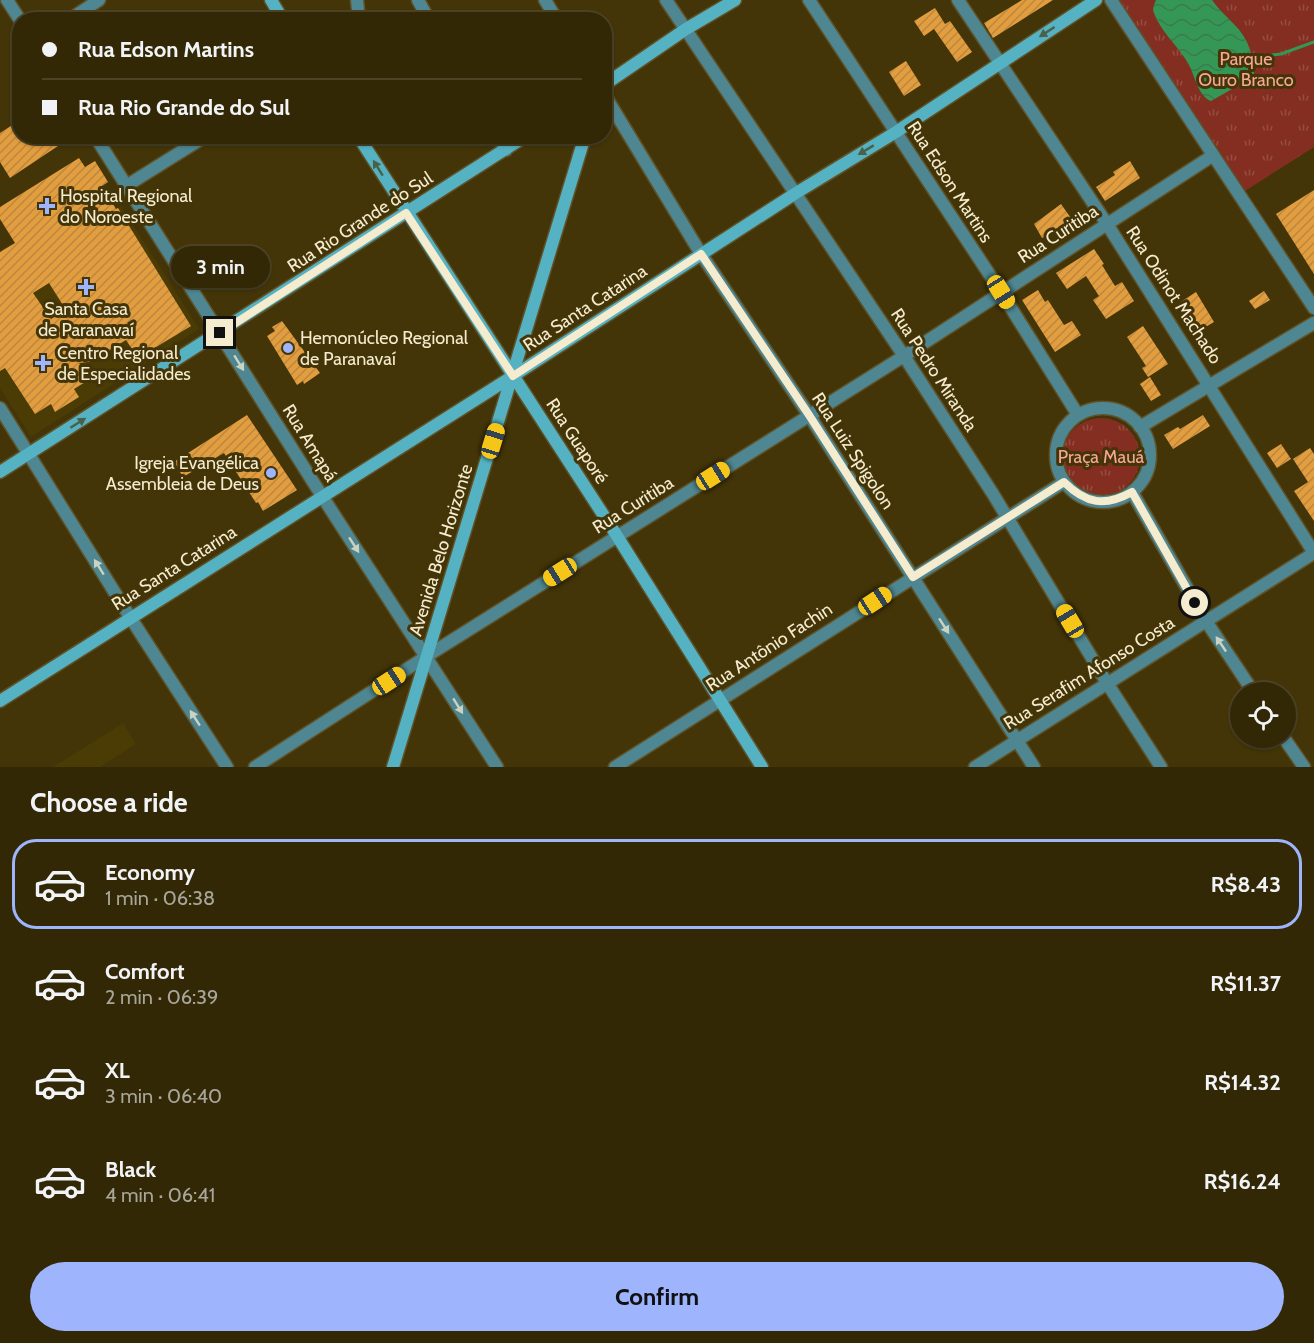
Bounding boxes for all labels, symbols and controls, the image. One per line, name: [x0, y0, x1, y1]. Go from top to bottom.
one-way arrow: [1039, 26, 1055, 37]
text: Rua Edson Martins: [78, 36, 254, 63]
park label: Parque Ouro Branco: [1198, 48, 1294, 91]
text: Rua Rio Grande do Sul: [78, 94, 290, 121]
street label: Rua Edson Martins: [903, 117, 997, 247]
one-way arrow: [858, 145, 874, 156]
one-way arrow: [373, 160, 384, 176]
street label: Rua Rio Grande do Sul: [283, 166, 437, 277]
place label: Hospital Regional do Noroeste: [60, 185, 193, 228]
marker: Hospital Regional do Noroeste: [38, 197, 56, 215]
street label: Rua Curitiba: [1014, 200, 1102, 268]
street label: Rua Odinot Machado: [1121, 222, 1227, 368]
callout: 3 min: [170, 246, 270, 288]
text: 3 min: [196, 255, 245, 279]
street label: Rua Santa Catarina: [519, 260, 651, 356]
car: [984, 272, 1018, 312]
marker: Santa Casa de Paranavaí: [77, 278, 95, 296]
place label: Santa Casa de Paranavaí: [38, 298, 134, 341]
street label: Rua Pedro Miranda: [886, 304, 982, 436]
route end: [206, 319, 233, 346]
place label: Hemonúcleo Regional de Paranavaí: [300, 327, 469, 370]
marker: Hemonúcleo Regional de Paranavaí: [281, 341, 295, 355]
place label: Centro Regional de Especialidades: [57, 342, 191, 385]
marker: Centro Regional de Especialidades: [34, 354, 52, 372]
one-way arrow: [233, 355, 244, 371]
street label: Rua Luiz Spigolon: [807, 389, 899, 513]
street label: Rua Guaporé: [541, 394, 613, 488]
street label: Rua Amapá: [278, 400, 343, 486]
one-way arrow: [70, 417, 86, 428]
car: [479, 421, 507, 461]
park label: Praça Mauá: [1058, 446, 1145, 468]
place label: Igreja Evangélica Assembleia de Deus: [106, 452, 259, 495]
car: [693, 459, 733, 493]
street label: Avenida Belo Horizonte: [404, 462, 478, 638]
marker: Igreja Evangélica Assembleia de Deus: [264, 466, 278, 480]
street label: Rua Curitiba: [589, 471, 678, 538]
street label: Rua Santa Catarina: [108, 521, 241, 615]
one-way arrow: [348, 536, 360, 552]
car: [540, 555, 580, 589]
one-way arrow: [94, 559, 105, 575]
car: [855, 584, 895, 618]
route start: [1181, 589, 1208, 616]
street label: Rua Antônio Fachin: [702, 598, 836, 696]
car: [1053, 601, 1087, 641]
street label: Rua Serafim Afonso Costa: [1000, 611, 1179, 735]
one-way arrow: [939, 618, 950, 634]
one-way arrow: [1215, 637, 1227, 653]
car: [369, 664, 409, 698]
map controls: [1230, 682, 1296, 748]
button: locate: [1230, 682, 1296, 748]
one-way arrow: [453, 698, 464, 714]
one-way arrow: [190, 710, 201, 726]
text: Choose a ride: [30, 786, 188, 819]
icon: car: [33, 857, 87, 911]
text: Economy: [105, 859, 195, 886]
text: R$8.43: [1211, 871, 1281, 898]
text: 1 min · 06:38: [105, 886, 215, 910]
icon: car: [33, 956, 87, 1010]
text: Comfort: [105, 958, 184, 985]
text: R$11.37: [1210, 970, 1281, 997]
text: 2 min · 06:39: [105, 985, 218, 1009]
icon: car: [33, 1055, 87, 1109]
text: XL: [105, 1057, 130, 1084]
text: R$14.32: [1204, 1069, 1281, 1096]
text: 3 min · 06:40: [105, 1084, 222, 1108]
icon: car: [33, 1154, 87, 1208]
text: Black: [105, 1156, 156, 1183]
text: R$16.24: [1204, 1168, 1281, 1195]
text: 4 min · 06:41: [105, 1183, 215, 1207]
button: Confirm: [30, 1262, 1284, 1331]

